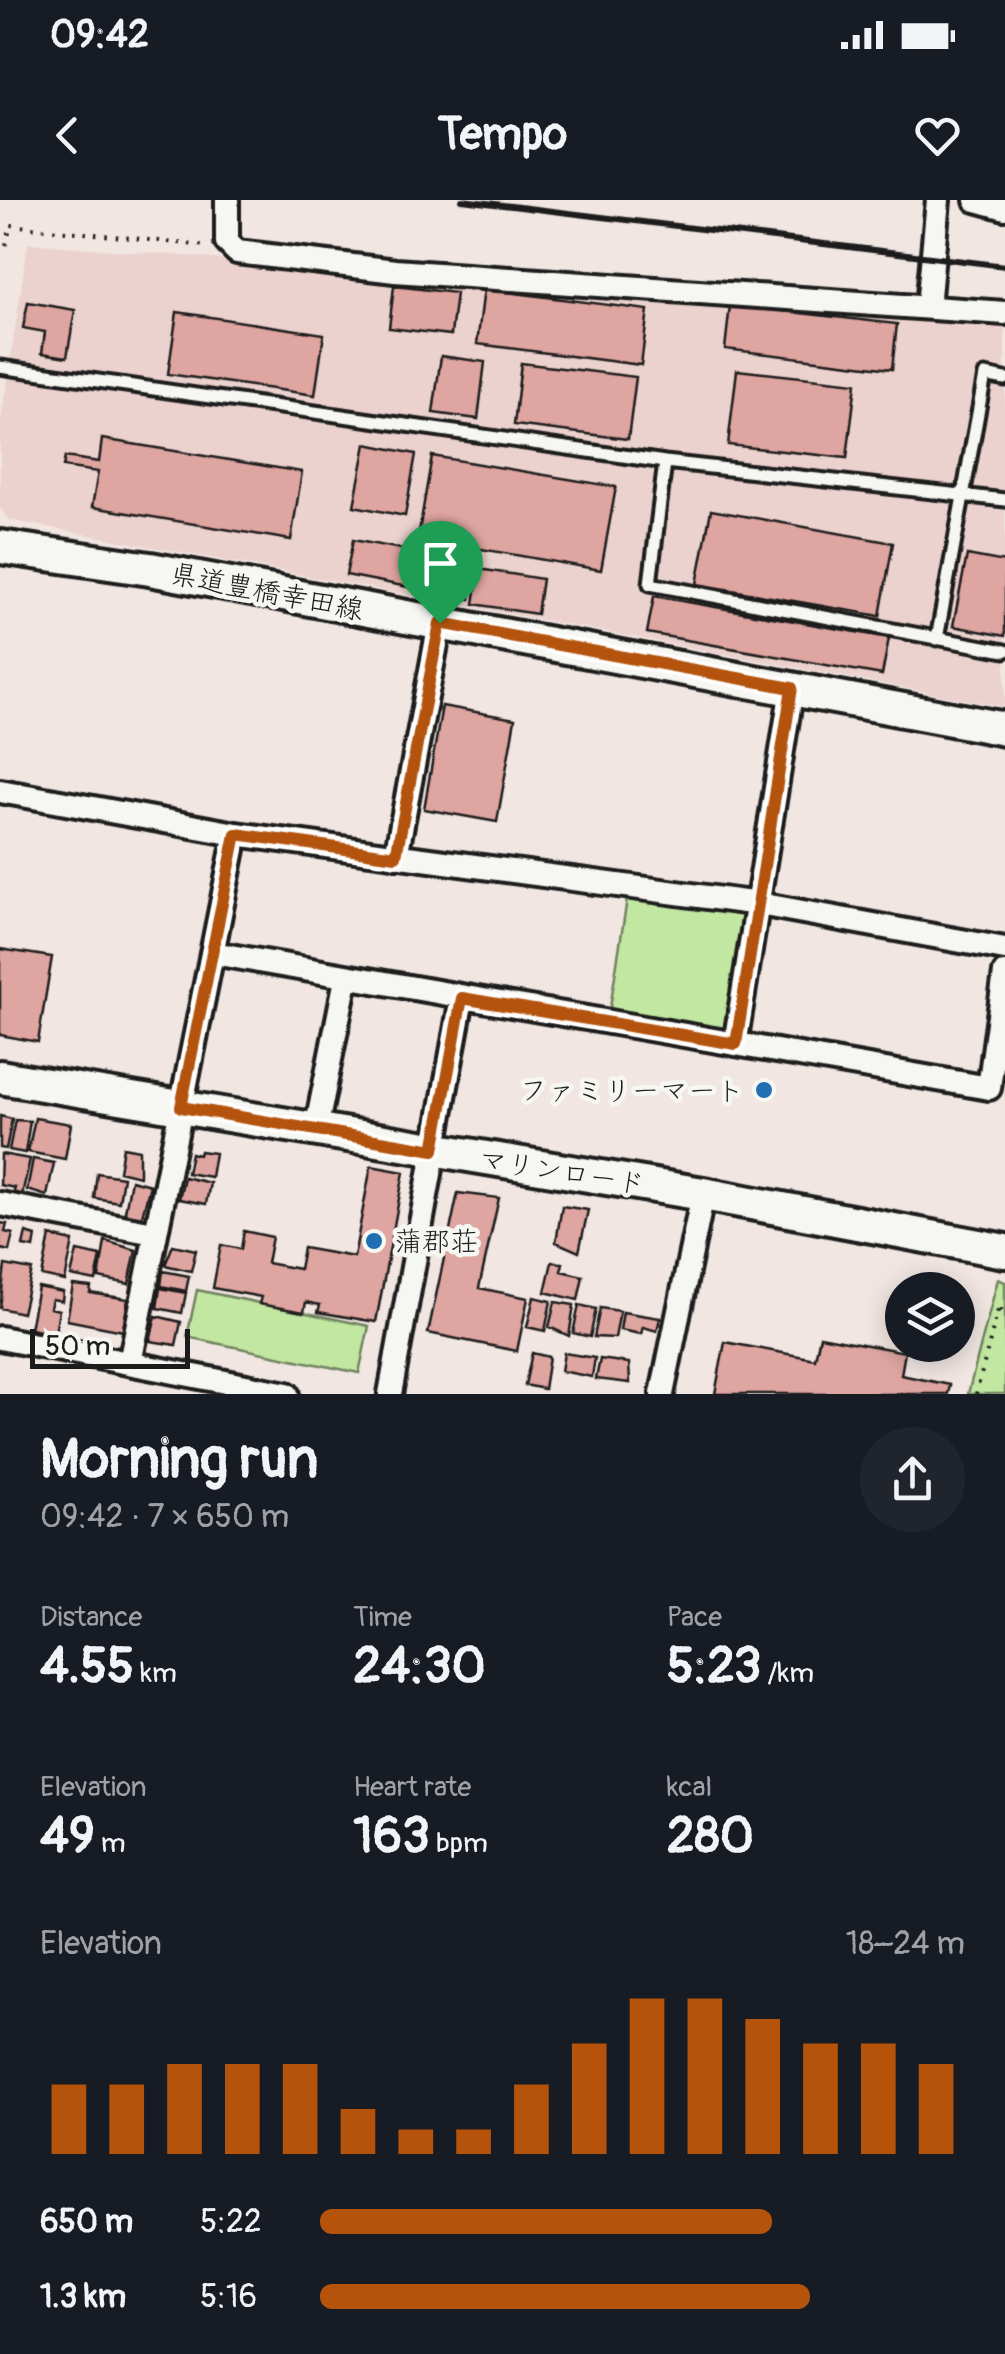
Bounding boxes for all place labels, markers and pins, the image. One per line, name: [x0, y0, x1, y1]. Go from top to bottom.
pin: [398, 521, 483, 624]
place label: ファミリーマート: [519, 1074, 744, 1109]
marker: ファミリーマート: [753, 1079, 775, 1101]
place label: 蒲郡荘: [394, 1225, 478, 1260]
marker: 蒲郡荘: [363, 1230, 385, 1252]

